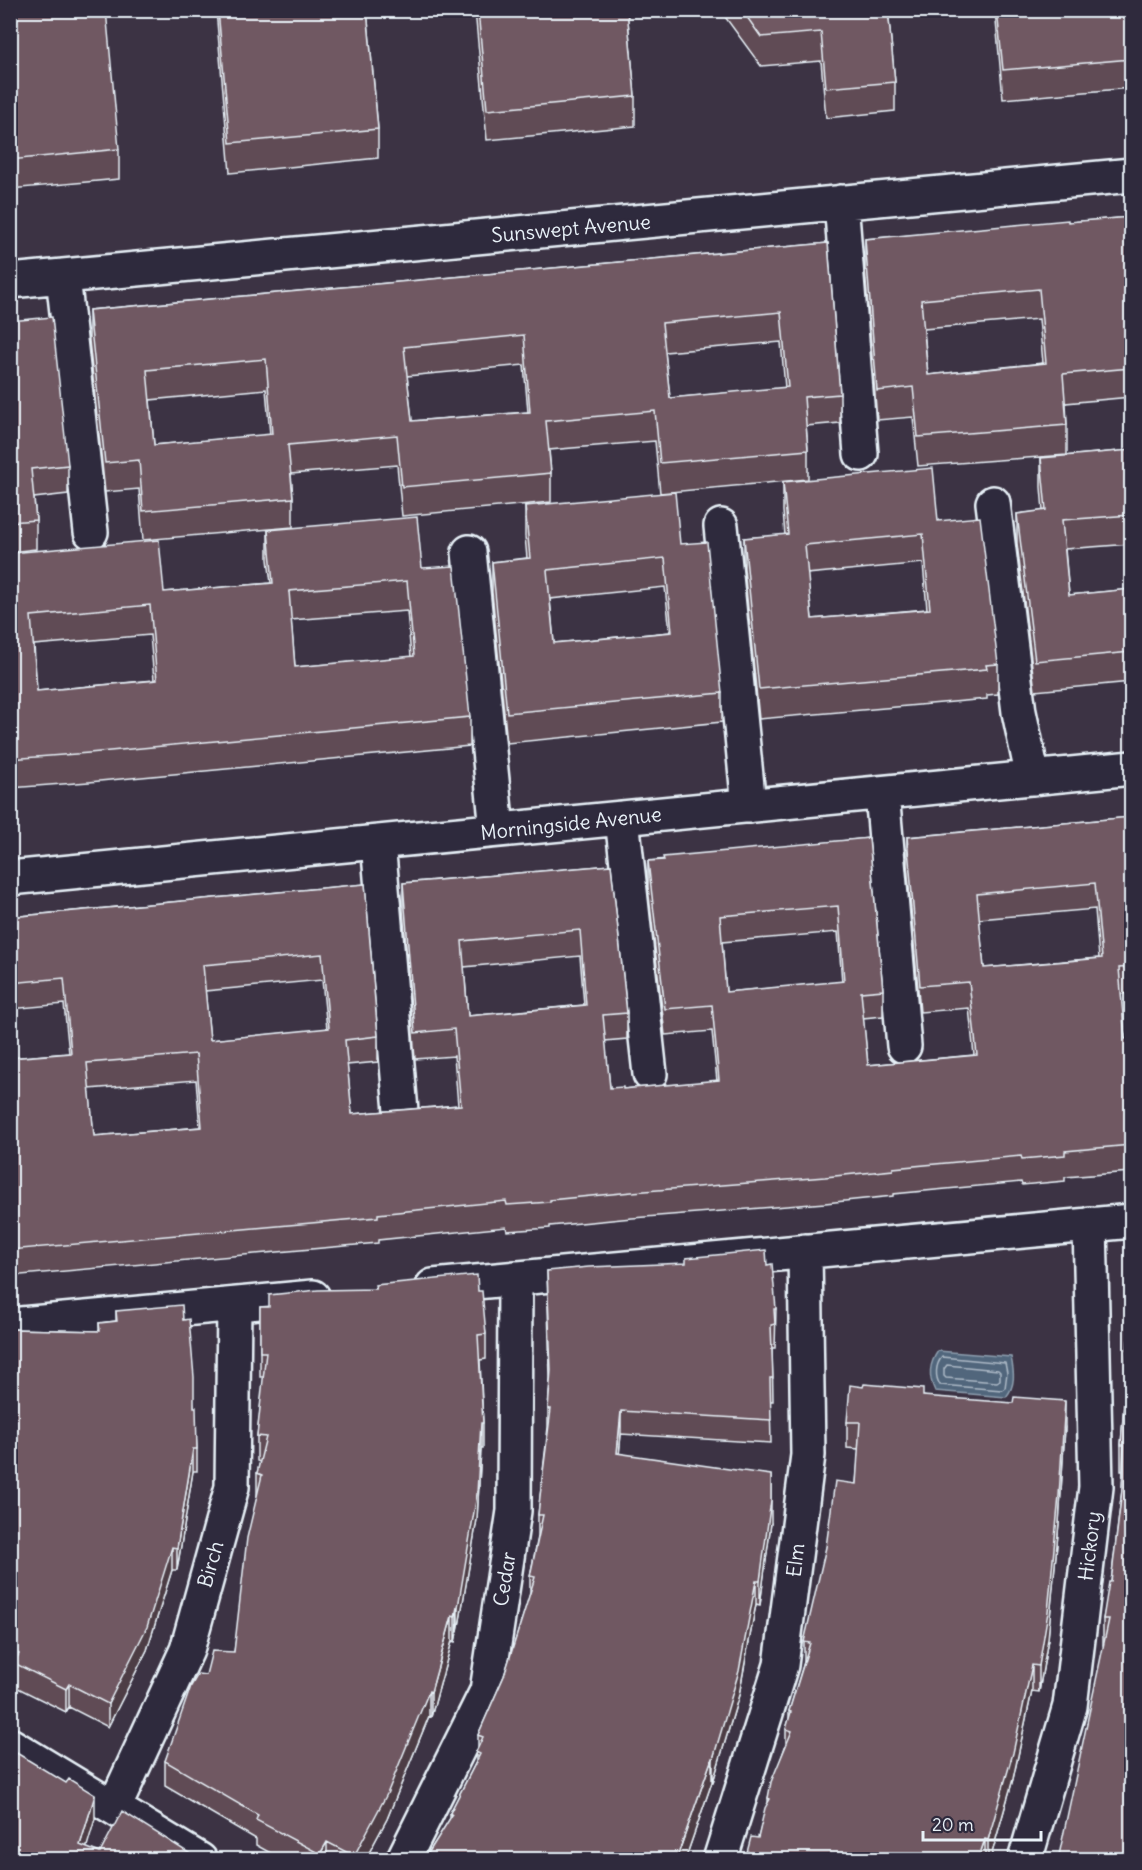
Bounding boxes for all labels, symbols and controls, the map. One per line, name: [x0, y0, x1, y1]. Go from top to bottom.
street label: Sunswept Avenue: [490, 209, 652, 247]
street label: Morningside Avenue: [479, 801, 663, 845]
street label: Hickory: [1072, 1510, 1106, 1582]
street label: Birch: [191, 1538, 229, 1590]
street label: Elm: [781, 1542, 809, 1578]
street label: Cedar: [487, 1550, 521, 1608]
scale bar: [923, 1804, 1042, 1842]
text: 20 m: [932, 1813, 974, 1836]

